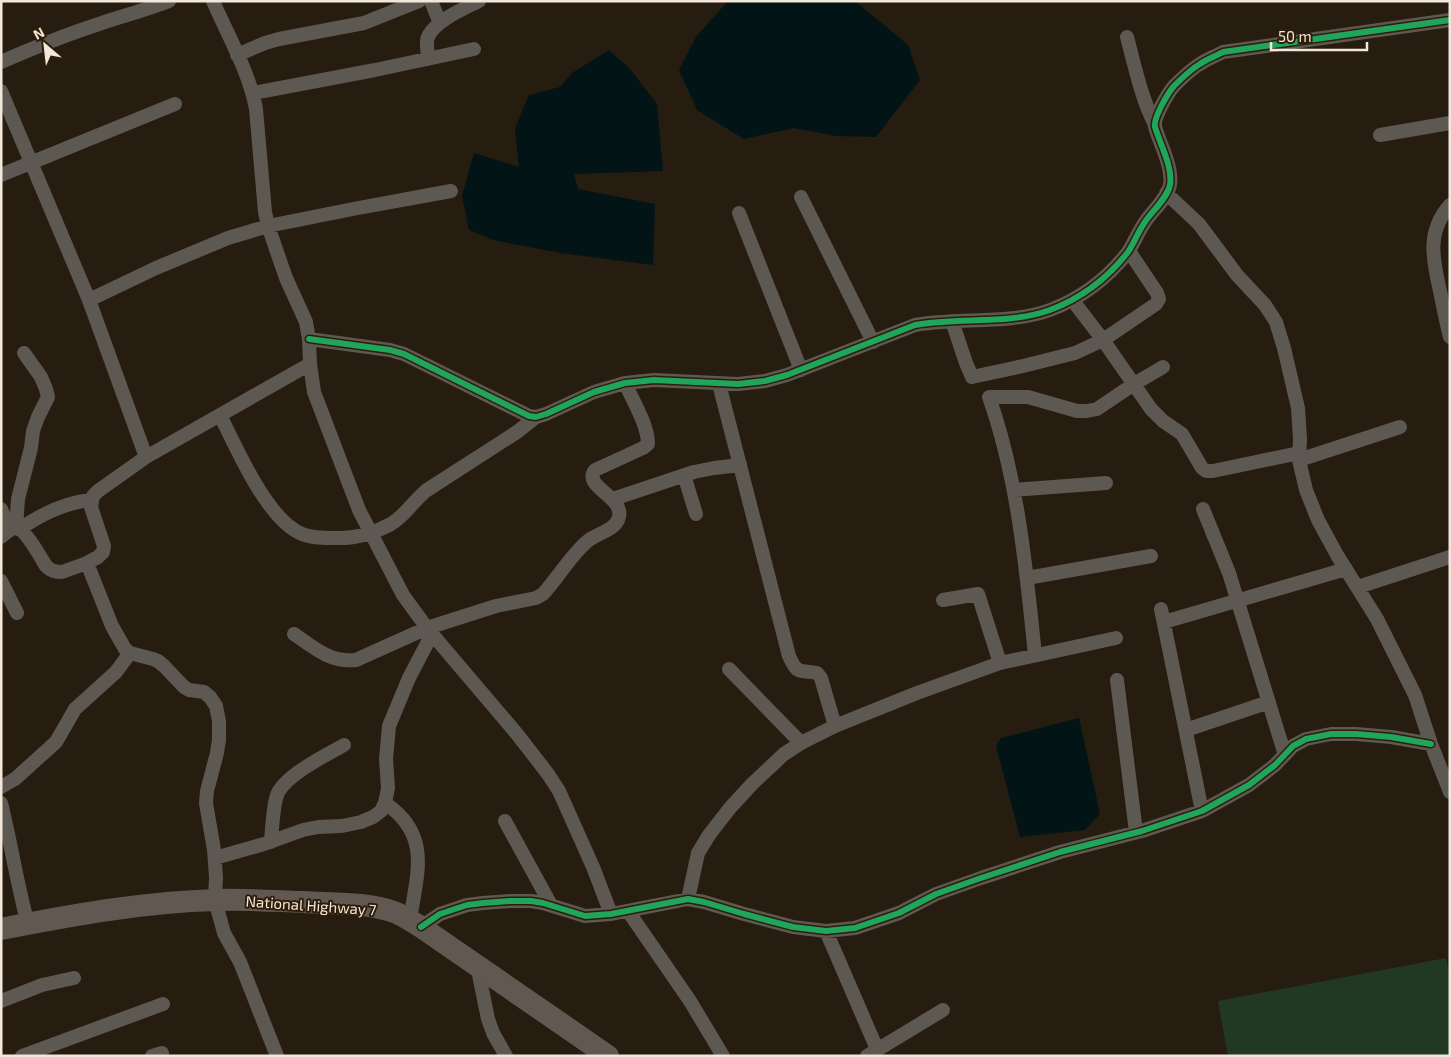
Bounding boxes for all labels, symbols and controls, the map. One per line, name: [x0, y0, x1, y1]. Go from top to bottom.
north arrow: [20, 20, 70, 70]
scale bar: [1271, 20, 1367, 52]
text: N: [30, 23, 47, 43]
text: 50 m: [1278, 27, 1312, 45]
street label: National Highway 7: [245, 891, 377, 919]

